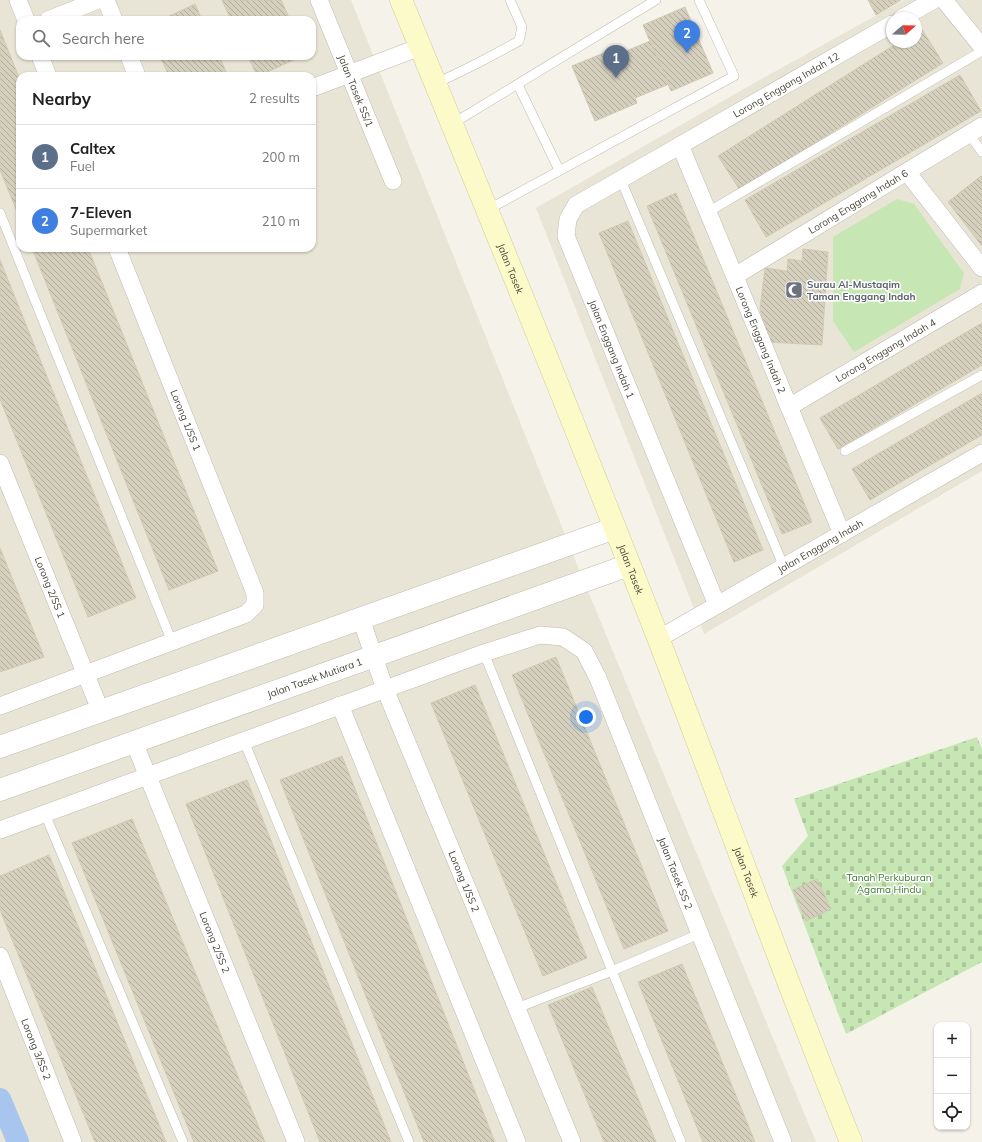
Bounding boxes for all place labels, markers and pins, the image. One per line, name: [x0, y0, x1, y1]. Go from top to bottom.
pin: 2: [674, 20, 700, 53]
pin: 1: [603, 45, 629, 78]
place label: Surau Al-Mustaqim Taman Enggang Indah: [807, 278, 915, 303]
mosque icon: Surau Al-Mustaqim Taman Enggang Indah: [784, 280, 804, 300]

